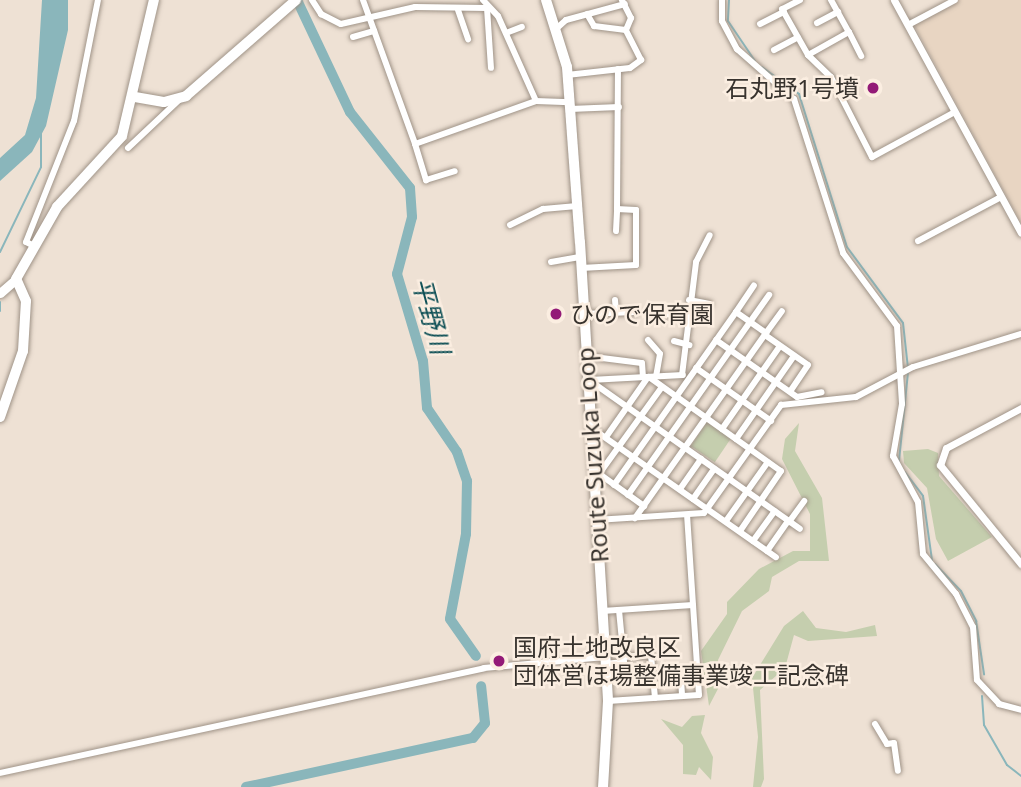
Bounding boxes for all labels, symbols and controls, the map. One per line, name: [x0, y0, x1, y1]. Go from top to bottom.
place label: 石丸野1号墳: [725, 74, 859, 102]
marker: 石丸野1号墳: [865, 80, 881, 96]
water label: 平野川: [406, 274, 456, 358]
place label: ひので保育園: [570, 300, 714, 328]
marker: ひので保育園: [548, 306, 564, 322]
street label: Route Suzuka Loop: [570, 346, 614, 564]
place label: 国府土地改良区 団体営ほ場整備事業竣工記念碑: [513, 633, 849, 689]
marker: 国府土地改良区 団体営ほ場整備事業竣工記念碑: [491, 653, 507, 669]

